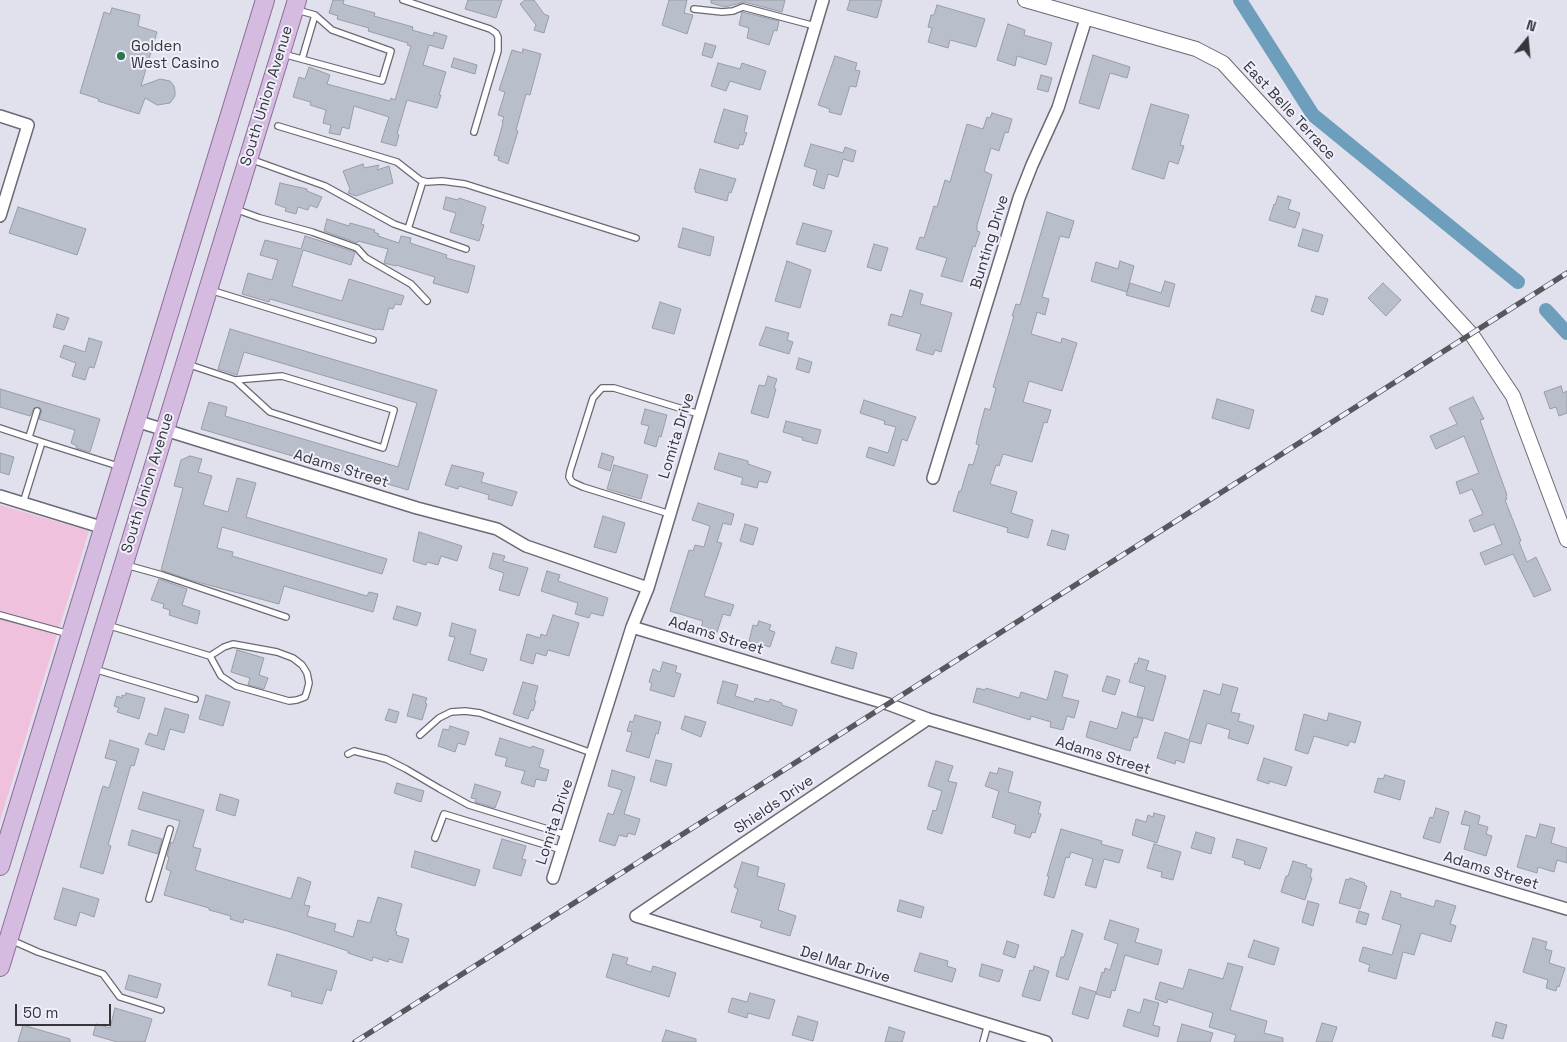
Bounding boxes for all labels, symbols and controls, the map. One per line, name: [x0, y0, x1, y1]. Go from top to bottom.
north arrow: [1502, 15, 1552, 65]
text: N: [1524, 16, 1538, 36]
street label: South Union Avenue: [237, 24, 297, 168]
place label: Golden West Casino: [131, 38, 220, 73]
marker: Golden West Casino: [115, 50, 127, 62]
street label: East Belle Terrace: [1239, 58, 1339, 164]
street label: Bunting Drive: [967, 193, 1013, 291]
street label: Lomita Drive: [655, 391, 699, 481]
street label: South Union Avenue: [118, 411, 178, 555]
street label: Adams Street: [291, 446, 391, 492]
street label: Adams Street: [666, 613, 766, 659]
street label: Adams Street: [1053, 733, 1153, 779]
street label: Shields Drive: [731, 772, 817, 838]
street label: Lomita Drive: [533, 777, 577, 867]
street label: Adams Street: [1441, 848, 1541, 894]
street label: Del Mar Drive: [798, 943, 892, 987]
scale bar: [18, 994, 114, 1026]
text: 50 m: [23, 1003, 58, 1022]

